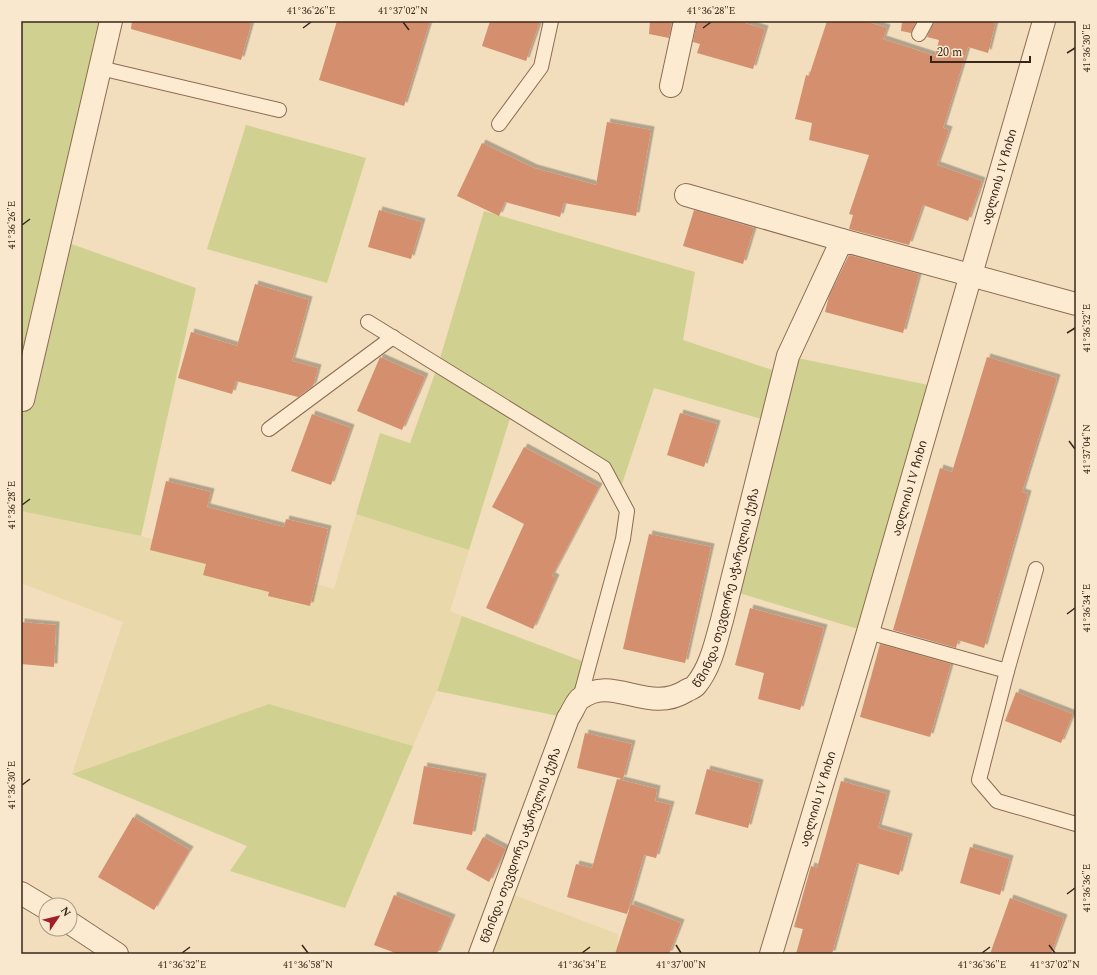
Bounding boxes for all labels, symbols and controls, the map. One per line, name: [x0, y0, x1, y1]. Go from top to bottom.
text: 41°36'26"E: [287, 3, 335, 19]
text: 41°37'02"N: [378, 3, 428, 19]
text: 41°36'28"E: [687, 3, 735, 19]
text: 41°36'30"E: [1079, 24, 1095, 72]
scale bar: [931, 38, 1030, 64]
text: 20 m: [937, 43, 962, 62]
street label: ადლიის IV ჩიხი: [977, 127, 1022, 227]
text: 41°36'26"E: [4, 201, 20, 249]
text: 41°36'32"E: [1079, 304, 1095, 352]
text: 41°37'04"N: [1079, 424, 1095, 474]
street label: ადლიის IV ჩიხი: [887, 438, 933, 539]
text: 41°36'28"E: [4, 481, 20, 529]
street label: წმინდა თევდორე აჭარელის ქუჩა: [688, 486, 765, 692]
text: 41°36'34"E: [1079, 584, 1095, 632]
street label: წმინდა თევდორე აჭარელის ქუჩა: [476, 745, 566, 946]
street label: ადლიის IV ჩიხი: [795, 749, 842, 849]
text: 41°36'30"E: [4, 761, 20, 809]
text: 41°36'36"E: [1079, 864, 1095, 912]
north arrow: [38, 897, 78, 937]
text: N: [56, 903, 75, 920]
text: 41°36'32"E: [158, 957, 206, 973]
text: 41°36'58"N: [283, 957, 333, 973]
text: 41°36'34"E: [558, 957, 606, 973]
text: 41°37'00"N: [656, 957, 706, 973]
text: 41°36'36"E: [958, 957, 1006, 973]
text: 41°37'02"N: [1030, 957, 1080, 973]

